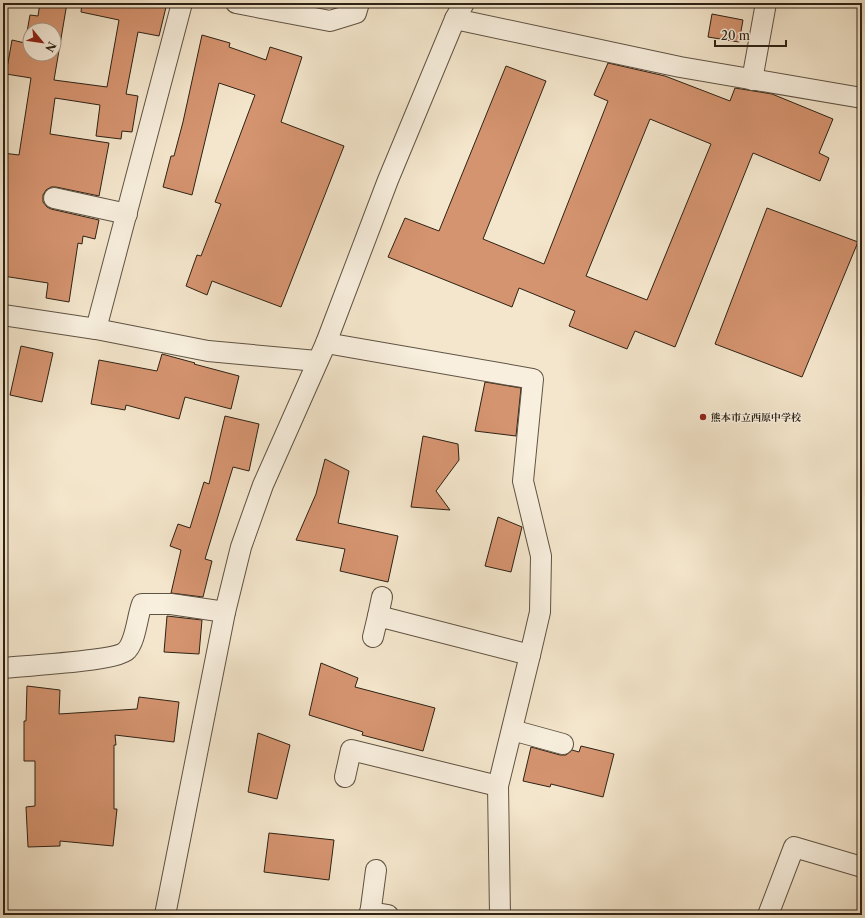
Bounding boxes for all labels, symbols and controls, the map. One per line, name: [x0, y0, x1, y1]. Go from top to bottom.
north arrow: [22, 22, 62, 62]
scale bar: [715, 22, 786, 48]
text: 20 m: [721, 28, 750, 43]
text: N: [42, 39, 59, 55]
place label: 熊本市立西原中学校: [711, 411, 801, 424]
marker: 熊本市立西原中学校: [698, 412, 708, 422]

